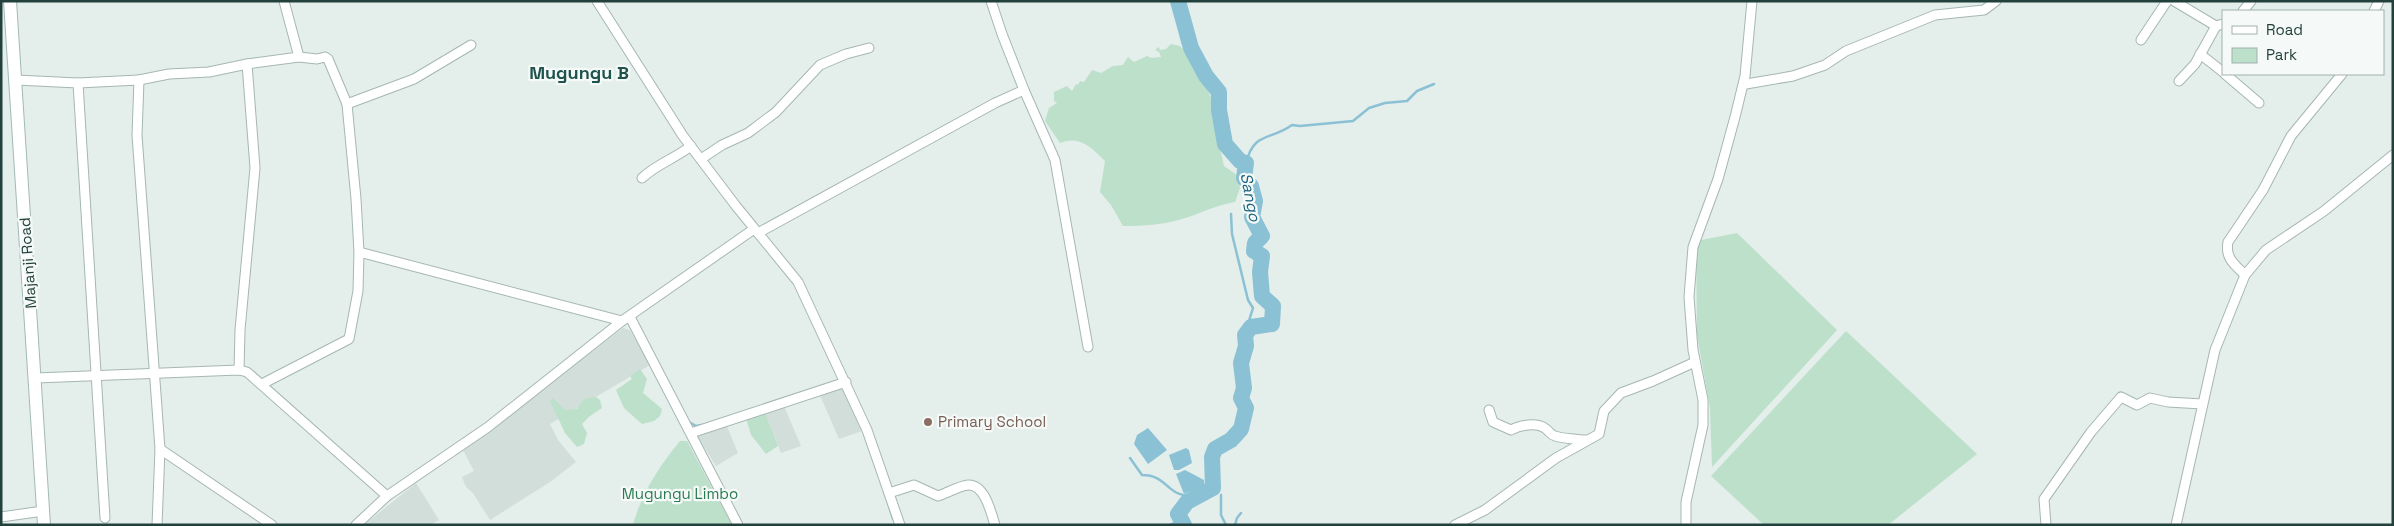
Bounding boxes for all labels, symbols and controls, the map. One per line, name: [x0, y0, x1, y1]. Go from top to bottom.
legend: [2222, 10, 2384, 75]
text: Road: [2266, 20, 2303, 39]
text: Park: [2266, 45, 2297, 64]
district label: Mugungu B: [529, 61, 629, 84]
water label: Sango: [1236, 171, 1266, 224]
street label: Majanji Road: [15, 217, 40, 309]
place label: Primary School: [938, 412, 1046, 431]
marker: Primary School: [922, 416, 934, 428]
park label: Mugungu Limbo: [622, 484, 738, 503]

